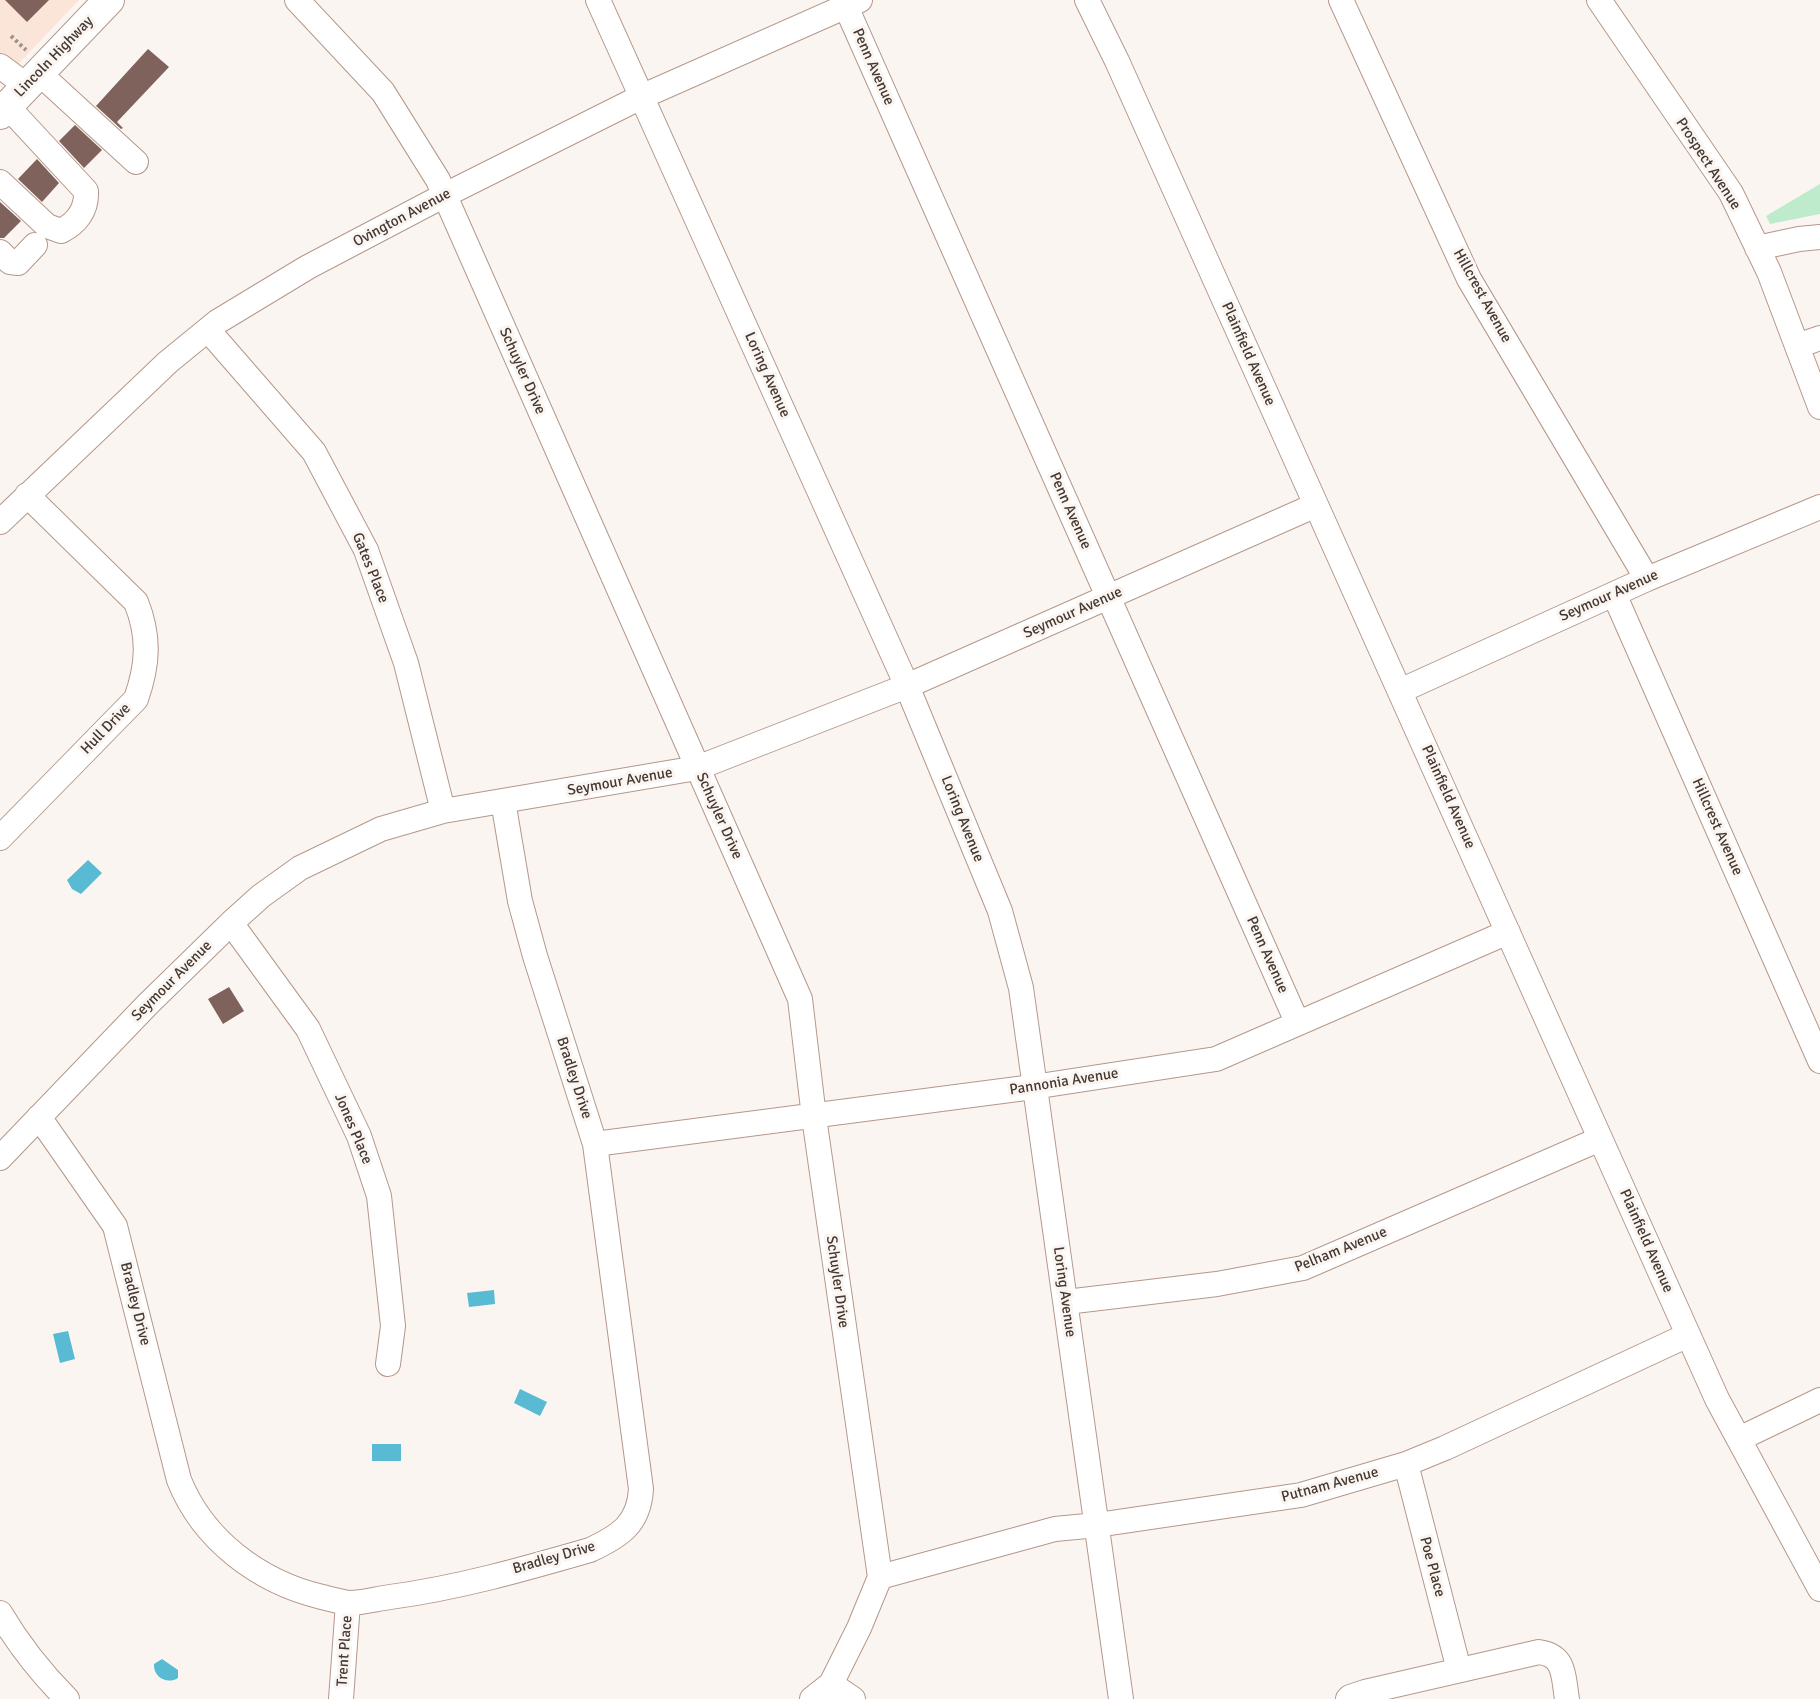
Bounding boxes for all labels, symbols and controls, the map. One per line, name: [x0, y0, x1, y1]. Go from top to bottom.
street label: Lincoln Highway: [11, 13, 97, 101]
street label: Penn Avenue: [848, 26, 898, 108]
street label: Prospect Avenue: [1672, 115, 1744, 213]
street label: Ovington Avenue: [350, 185, 454, 251]
street label: Hillcrest Avenue: [1449, 246, 1515, 346]
street label: Plainfield Avenue: [1217, 299, 1279, 409]
street label: Schuyler Drive: [495, 325, 549, 417]
street label: Loring Avenue: [740, 330, 794, 420]
street label: Penn Avenue: [1045, 470, 1095, 552]
street label: Gates Place: [348, 530, 392, 606]
street label: Seymour Avenue: [1557, 566, 1661, 626]
street label: Seymour Avenue: [1021, 583, 1125, 643]
street label: Hull Drive: [77, 700, 135, 758]
street label: Plainfield Avenue: [1417, 742, 1479, 852]
street label: Seymour Avenue: [566, 764, 674, 800]
street label: Schuyler Drive: [692, 770, 746, 862]
street label: Loring Avenue: [937, 773, 987, 865]
street label: Hillcrest Avenue: [1688, 776, 1746, 878]
street label: Penn Avenue: [1242, 914, 1292, 996]
street label: Seymour Avenue: [128, 937, 216, 1025]
street label: Bradley Drive: [552, 1035, 596, 1121]
street label: Pannonia Avenue: [1008, 1065, 1120, 1099]
street label: Jones Place: [330, 1091, 376, 1167]
street label: Plainfield Avenue: [1615, 1186, 1677, 1296]
street label: Pelham Avenue: [1292, 1223, 1390, 1277]
street label: Schuyler Drive: [822, 1235, 852, 1329]
street label: Loring Avenue: [1049, 1245, 1079, 1339]
street label: Bradley Drive: [116, 1260, 154, 1348]
street label: Putnam Avenue: [1280, 1463, 1380, 1507]
street label: Poe Place: [1415, 1535, 1449, 1599]
street label: Bradley Drive: [511, 1538, 597, 1578]
street label: Trent Place: [334, 1615, 356, 1687]

